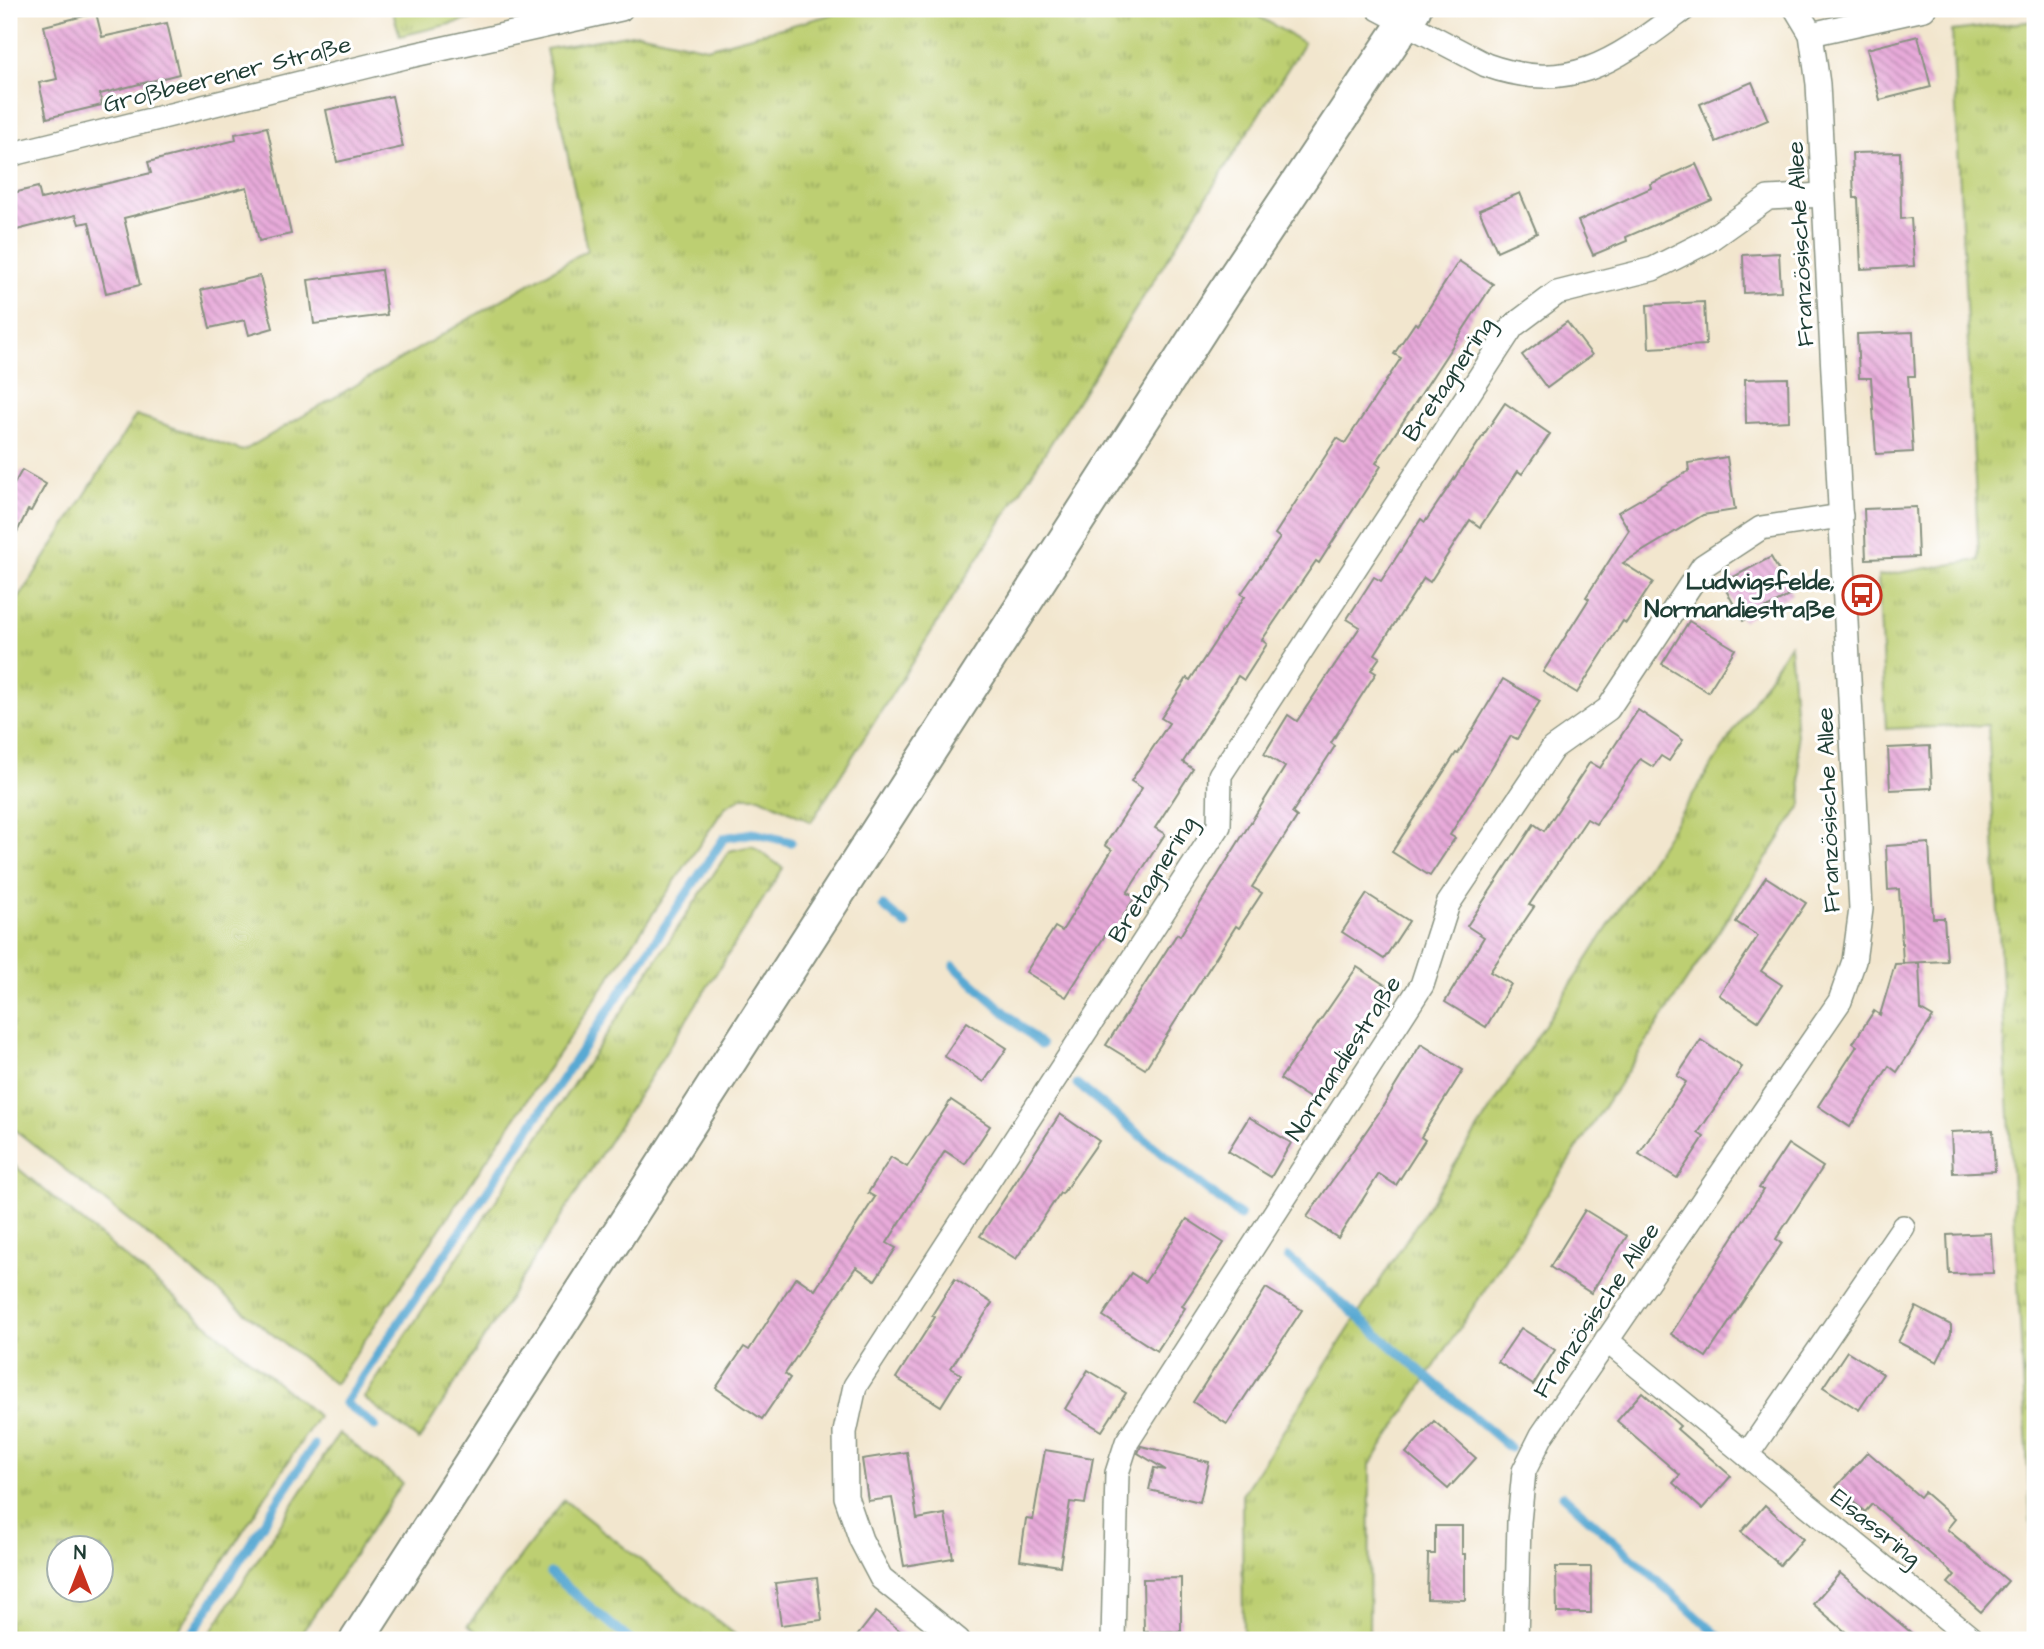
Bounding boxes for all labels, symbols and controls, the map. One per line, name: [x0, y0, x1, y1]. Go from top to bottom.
street label: Großbeerener Straße: [100, 28, 355, 122]
street label: Französische Allee: [1779, 140, 1823, 348]
street label: Bretagnering: [1395, 310, 1504, 449]
place label: Ludwigsfelde, Normandiestraße: [1644, 565, 1835, 627]
bus stop icon: Ludwigsfelde, Normandiestraße: [1841, 574, 1883, 616]
street label: Französische Allee: [1808, 707, 1850, 913]
street label: Bretagnering: [1100, 810, 1206, 950]
street label: Normandiestraße: [1278, 969, 1410, 1148]
street label: Französische Allee: [1525, 1216, 1668, 1405]
street label: Elsassring: [1822, 1481, 1928, 1576]
north arrow: [46, 1534, 116, 1604]
text: N: [74, 1540, 86, 1567]

